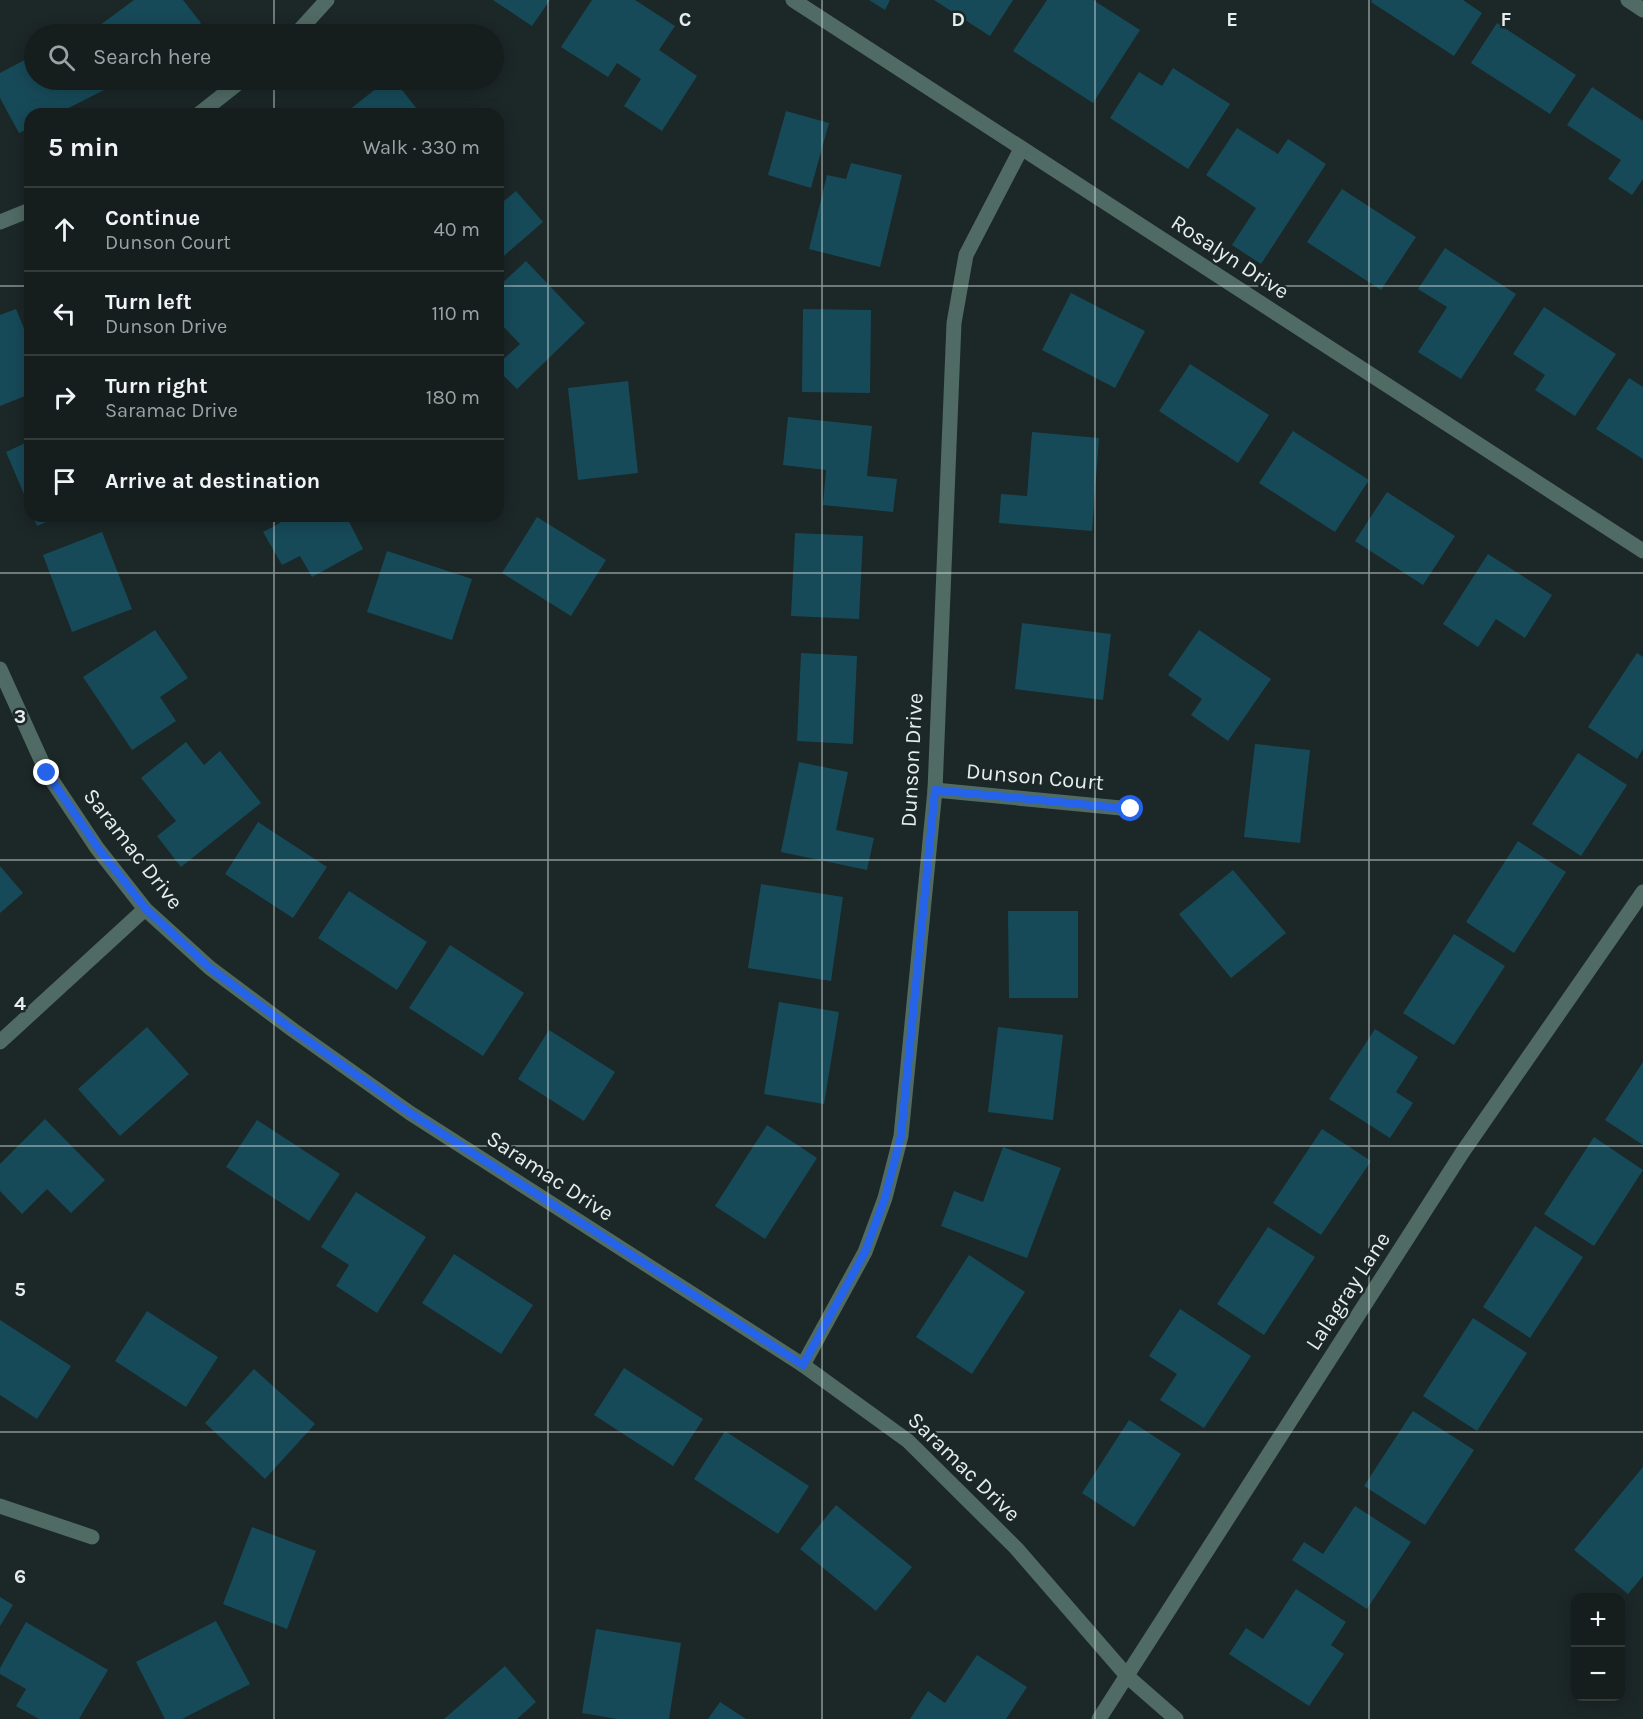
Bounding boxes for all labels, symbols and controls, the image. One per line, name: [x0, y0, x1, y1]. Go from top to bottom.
text: C: [679, 8, 691, 31]
text: D: [951, 8, 965, 31]
text: E: [1226, 8, 1238, 31]
text: F: [1501, 8, 1512, 31]
search box: [24, 24, 504, 90]
icon: search: [45, 41, 78, 74]
text: Search here: [93, 44, 211, 70]
text: 5 min: [48, 132, 119, 163]
text: Walk · 330 m: [363, 136, 480, 159]
text: Continue: [105, 205, 200, 231]
street label: Rosalyn Drive: [1166, 209, 1294, 305]
icon: ahead: [48, 213, 81, 246]
text: 40 m: [434, 218, 480, 241]
text: Dunson Court: [105, 231, 231, 254]
text: Turn left: [105, 289, 192, 315]
icon: left: [48, 297, 81, 330]
text: 110 m: [431, 302, 480, 325]
text: Dunson Drive: [105, 315, 227, 338]
text: Turn right: [105, 373, 208, 399]
icon: right: [48, 381, 81, 414]
text: 180 m: [426, 386, 480, 409]
text: Saramac Drive: [105, 399, 238, 422]
icon: arrive: [48, 465, 81, 498]
text: Arrive at destination: [105, 468, 320, 494]
street label: Dunson Drive: [895, 692, 929, 828]
text: 3: [14, 705, 26, 728]
street label: Dunson Court: [965, 758, 1105, 796]
route end: [33, 759, 59, 785]
street label: Saramac Drive: [78, 783, 188, 915]
route start: [1117, 795, 1143, 821]
text: 4: [14, 992, 26, 1015]
street label: Saramac Drive: [482, 1125, 618, 1227]
street label: Lalagray Lane: [1300, 1227, 1396, 1355]
text: 5: [14, 1278, 26, 1301]
street label: Saramac Drive: [902, 1407, 1026, 1527]
text: 6: [14, 1565, 26, 1588]
map controls: [1571, 1593, 1625, 1701]
button: +: [1571, 1593, 1625, 1647]
button: −: [1571, 1647, 1625, 1701]

